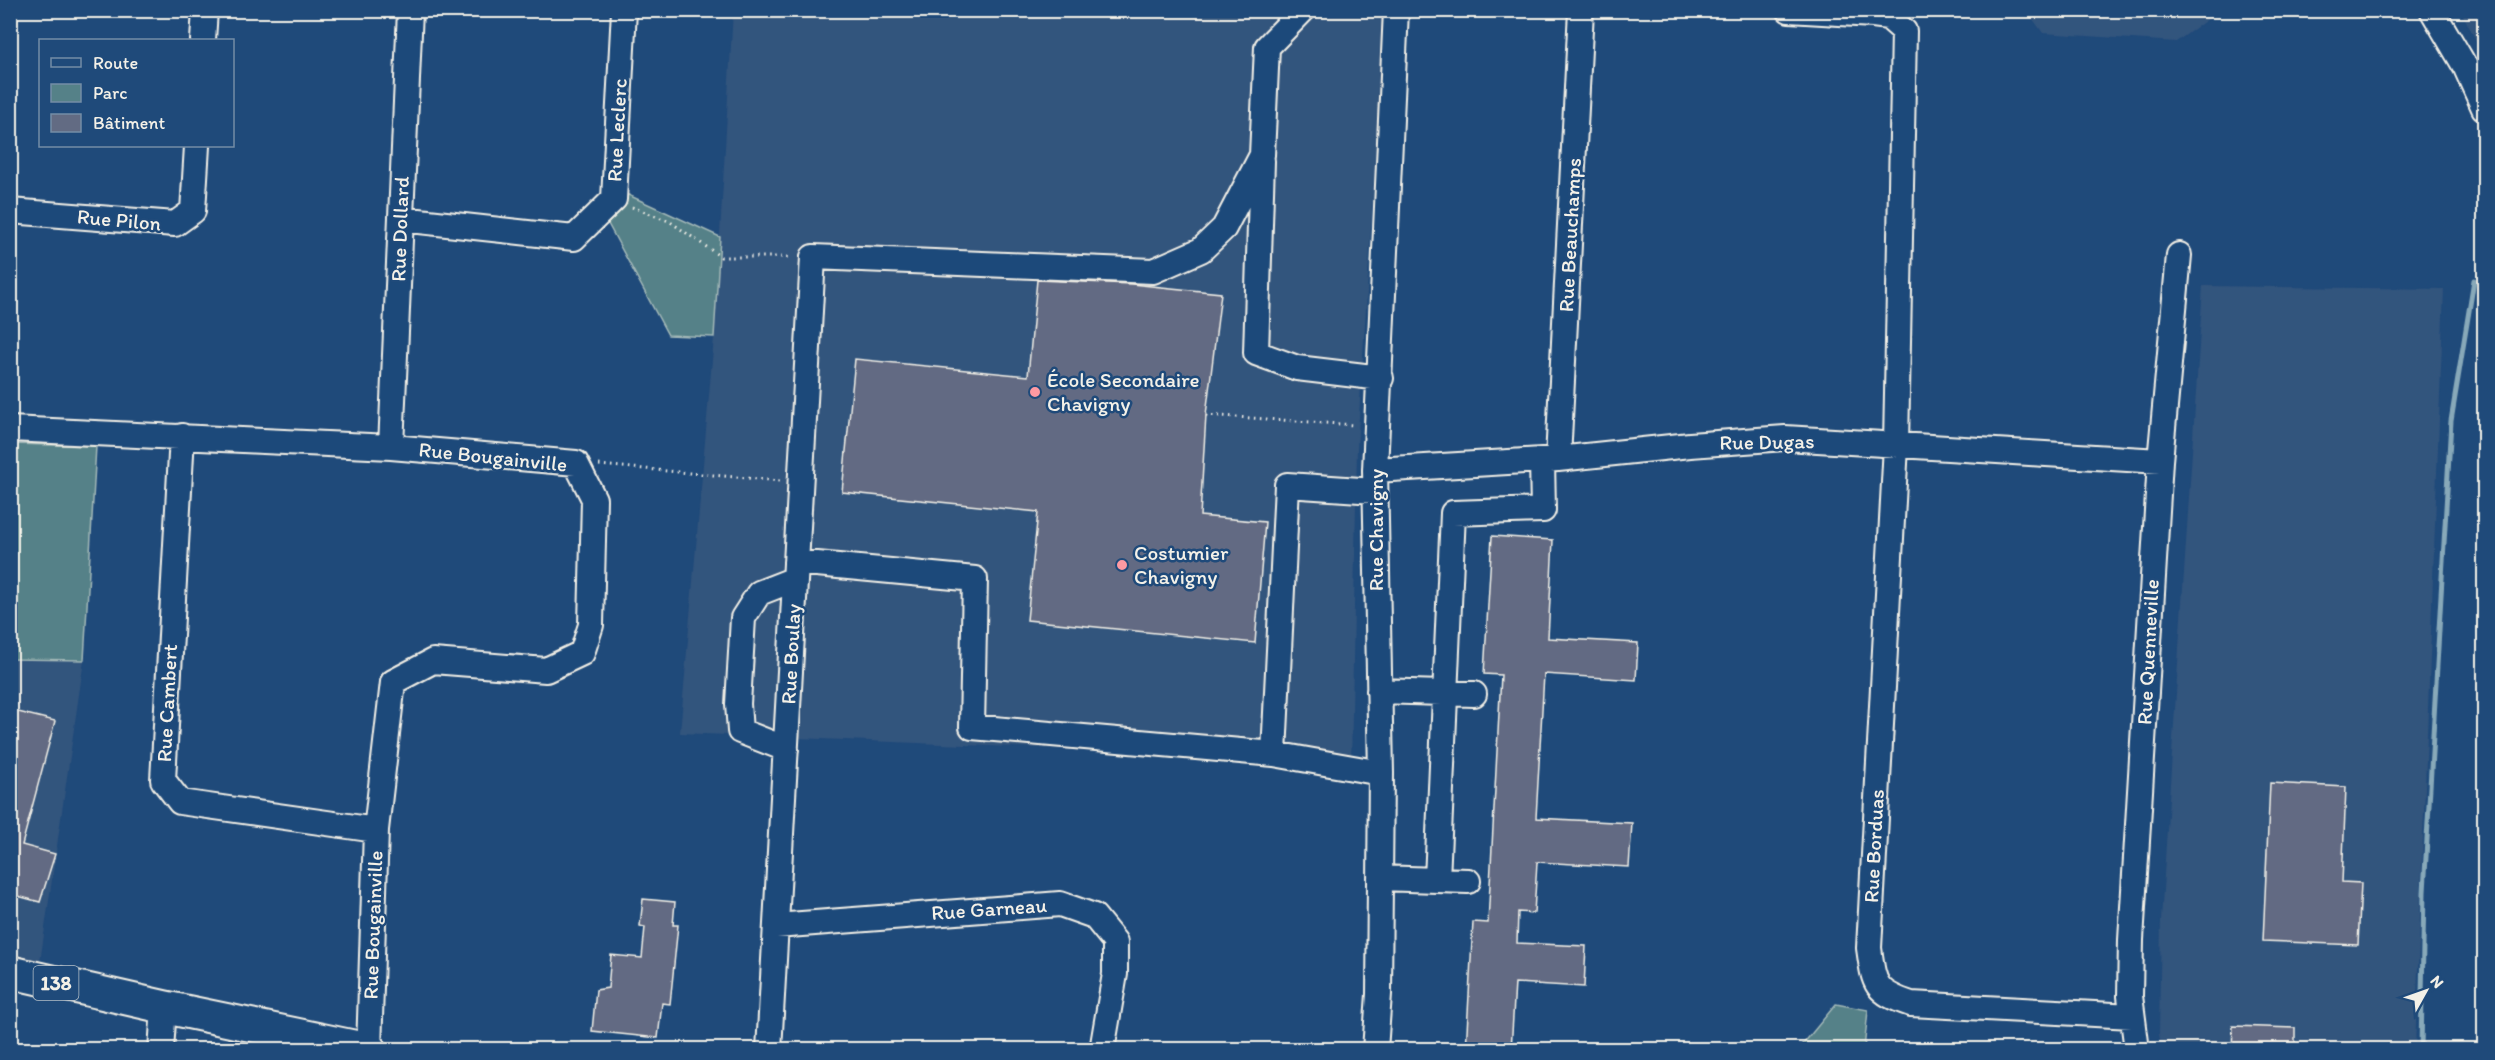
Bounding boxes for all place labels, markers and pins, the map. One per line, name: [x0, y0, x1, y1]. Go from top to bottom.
place label: École Secondaire Chavigny: [1047, 367, 1199, 416]
marker: École Secondaire Chavigny: [1028, 385, 1042, 399]
place label: Costumier Chavigny: [1134, 540, 1229, 589]
marker: Costumier Chavigny: [1115, 558, 1129, 572]

